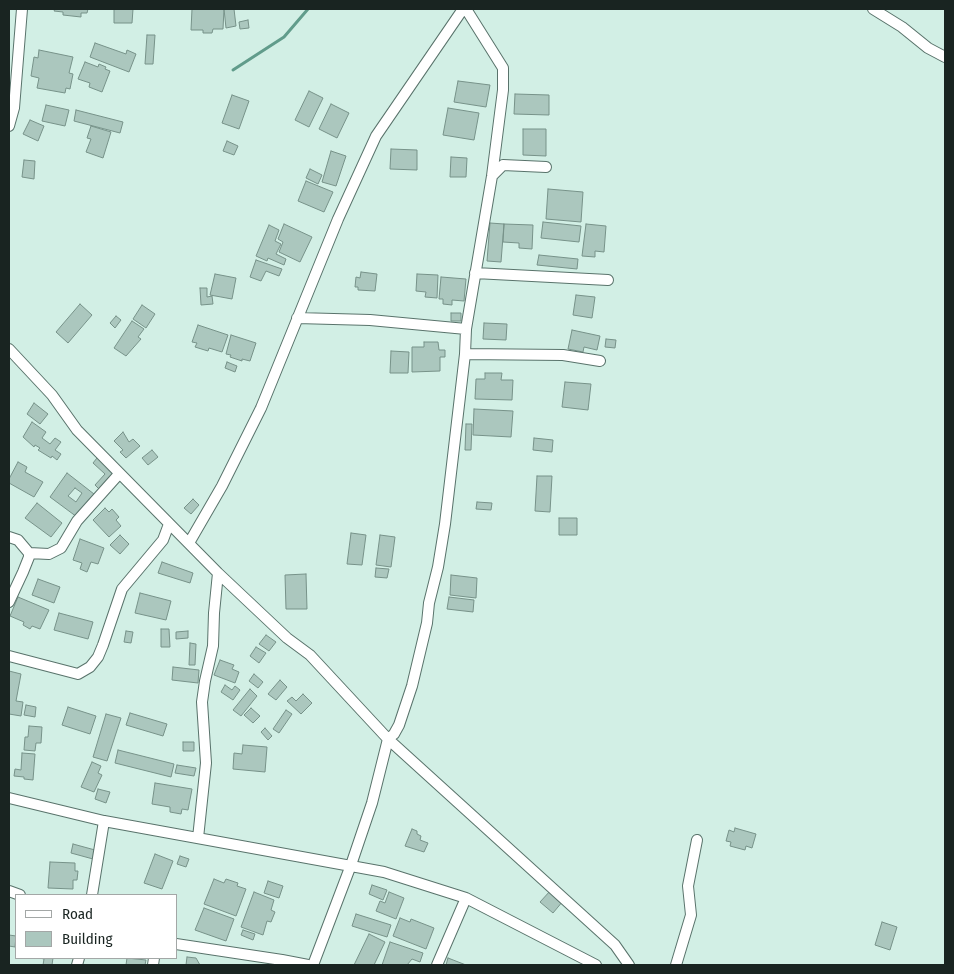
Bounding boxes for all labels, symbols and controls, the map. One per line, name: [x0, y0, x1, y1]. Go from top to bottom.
legend: [15, 894, 178, 959]
text: Road: [62, 905, 93, 923]
text: Building: [62, 930, 113, 948]

